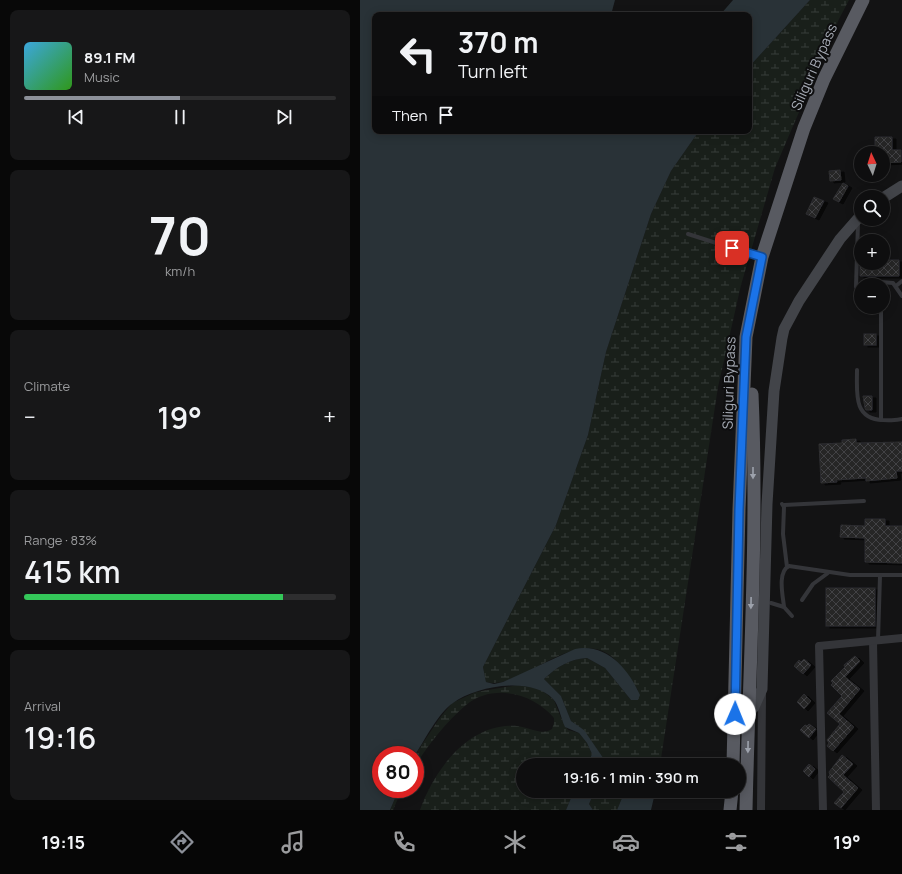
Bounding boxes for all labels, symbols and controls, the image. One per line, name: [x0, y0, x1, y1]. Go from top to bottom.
street label: Siliguri Bypass: [786, 21, 841, 113]
text: 370 m: [458, 23, 538, 61]
icon: left: [392, 28, 444, 80]
text: 89.1 FM: [84, 47, 135, 68]
text: Turn left: [458, 59, 528, 83]
text: Music: [84, 68, 120, 86]
icon: arrive: [435, 104, 457, 126]
text: Then: [392, 105, 427, 126]
icon: previous: [65, 106, 87, 128]
icon: pause: [169, 106, 191, 128]
icon: next: [273, 106, 295, 128]
north arrow: [854, 146, 890, 182]
map controls: [854, 146, 890, 314]
button: search: [854, 190, 890, 226]
text: 70: [149, 200, 211, 271]
pin: [715, 231, 749, 265]
button: +: [854, 234, 890, 270]
icon: arrive: [721, 237, 743, 259]
text: km/h: [165, 262, 195, 280]
button: −: [854, 278, 890, 314]
street label: Siliguri Bypass: [717, 336, 740, 430]
text: Climate: [24, 377, 70, 395]
text: 19°: [157, 397, 202, 438]
text: −: [24, 402, 36, 432]
text: +: [323, 402, 336, 432]
one-way arrow: [750, 467, 756, 480]
text: Range · 83%: [24, 531, 97, 549]
text: 415 km: [24, 551, 120, 592]
one-way arrow: [748, 597, 754, 610]
position arrow: [714, 693, 756, 735]
text: Arrival: [24, 697, 61, 715]
text: 19:16: [24, 717, 96, 758]
one-way arrow: [744, 741, 751, 753]
speed limit sign: 80: [372, 746, 424, 798]
text: 19:16 · 1 min · 390 m: [563, 767, 699, 788]
icon: directions: [168, 828, 196, 856]
icon: music: [279, 828, 307, 856]
icon: phone: [390, 828, 418, 856]
icon: climate: [501, 828, 529, 856]
icon: car: [612, 828, 640, 856]
icon: filters: [722, 828, 750, 856]
text: 19:15: [41, 830, 85, 854]
text: 19°: [833, 830, 861, 854]

